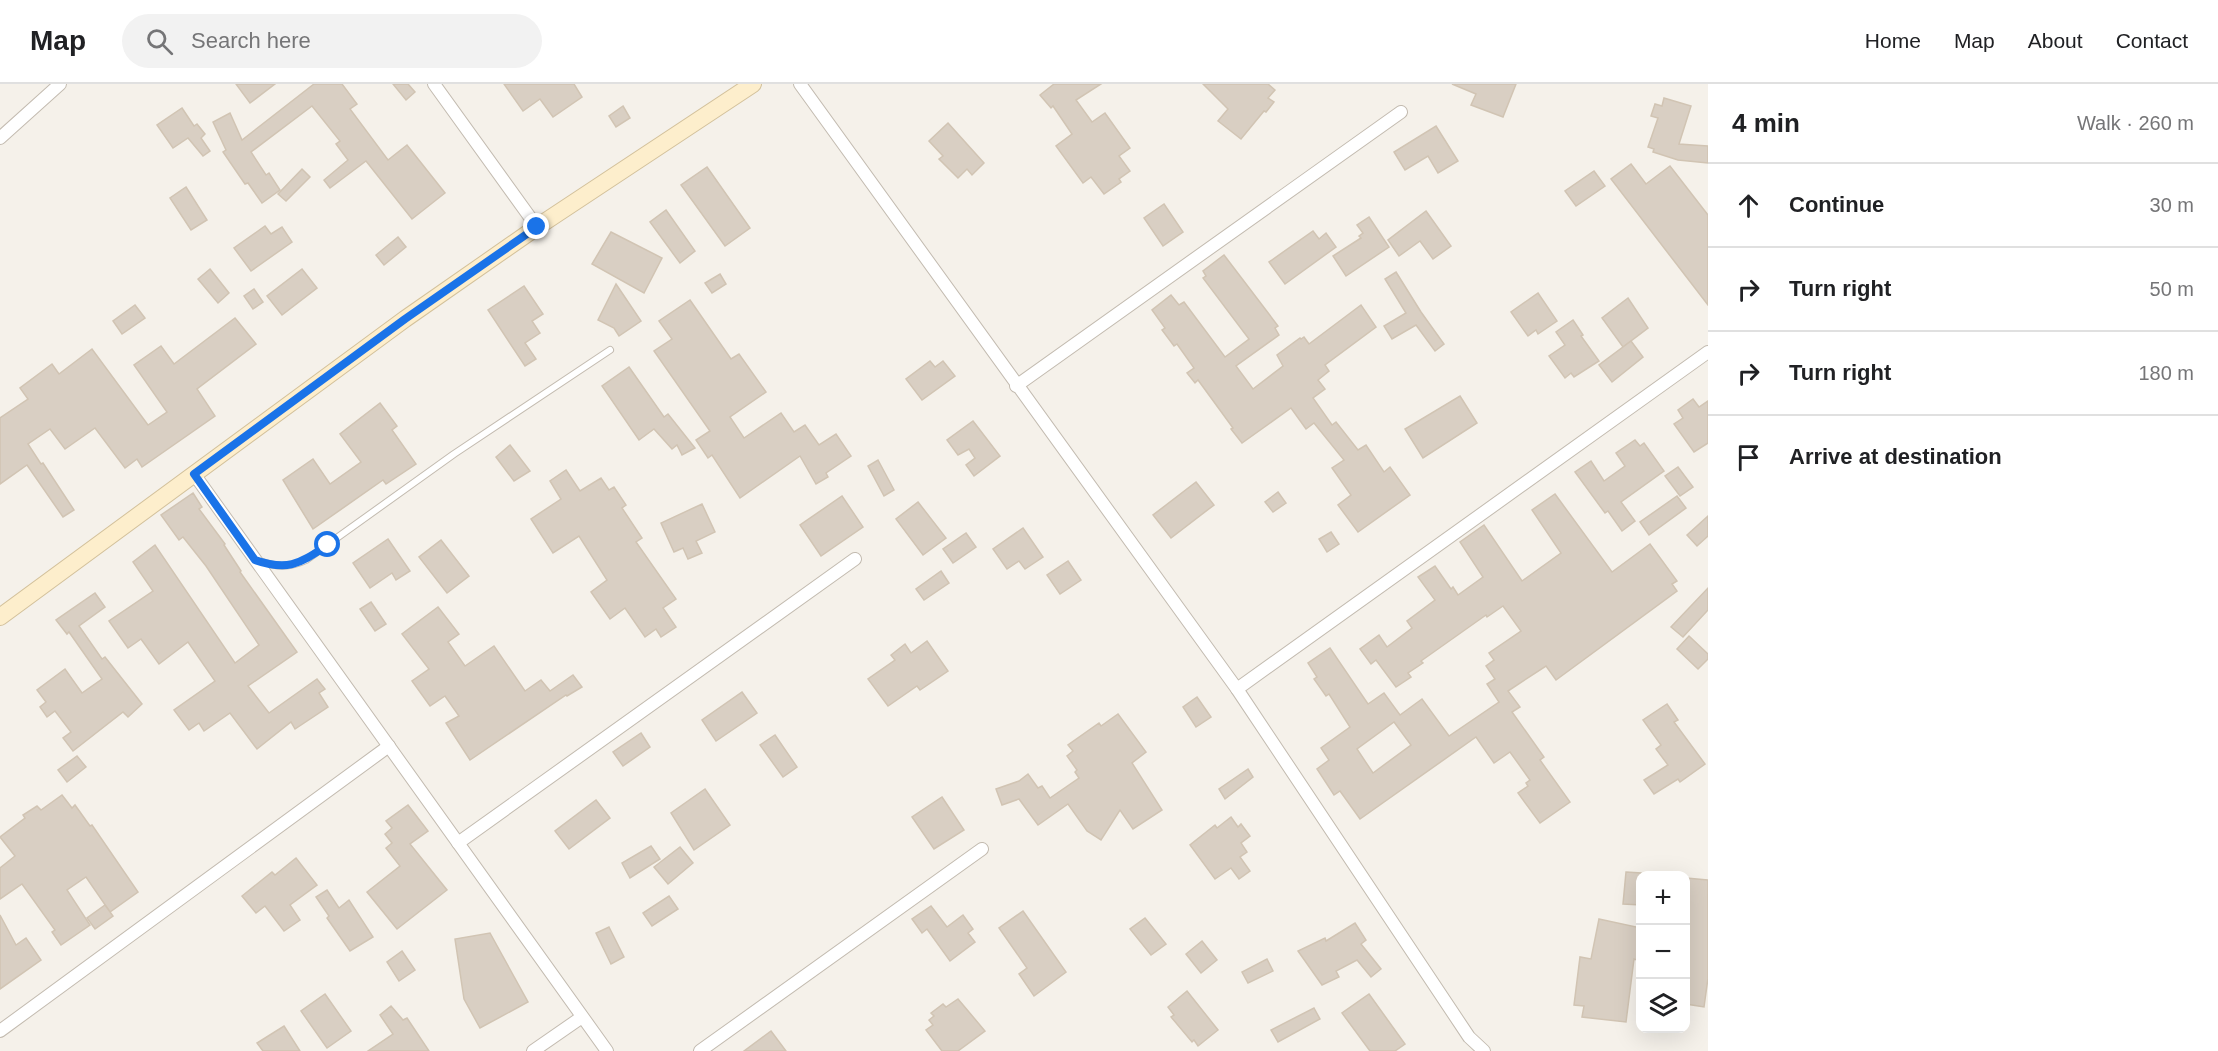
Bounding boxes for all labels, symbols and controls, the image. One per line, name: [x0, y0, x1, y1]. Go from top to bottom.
search box: [122, 14, 542, 68]
text: Map: [30, 25, 86, 56]
icon: search: [143, 25, 176, 58]
text: Search here: [191, 28, 311, 53]
text: Home: [1865, 29, 1921, 52]
text: Map: [1954, 29, 1995, 52]
text: About: [2028, 29, 2083, 52]
text: Contact: [2116, 29, 2188, 52]
text: 4 min: [1732, 108, 1800, 138]
text: Walk · 260 m: [2077, 112, 2194, 134]
icon: ahead: [1732, 189, 1765, 222]
text: Continue: [1789, 192, 1884, 217]
text: 30 m: [2150, 194, 2194, 216]
route end: [523, 213, 549, 239]
icon: right: [1732, 273, 1765, 306]
text: Turn right: [1789, 276, 1891, 301]
text: 50 m: [2150, 278, 2194, 300]
icon: right: [1732, 357, 1765, 390]
text: Turn right: [1789, 360, 1891, 385]
text: 180 m: [2138, 362, 2194, 384]
icon: arrive: [1732, 441, 1765, 474]
text: Arrive at destination: [1789, 444, 2002, 469]
route start: [314, 531, 340, 557]
map controls: [1636, 871, 1690, 1033]
button: +: [1636, 871, 1690, 925]
button: −: [1636, 925, 1690, 979]
button: layers: [1636, 979, 1690, 1033]

